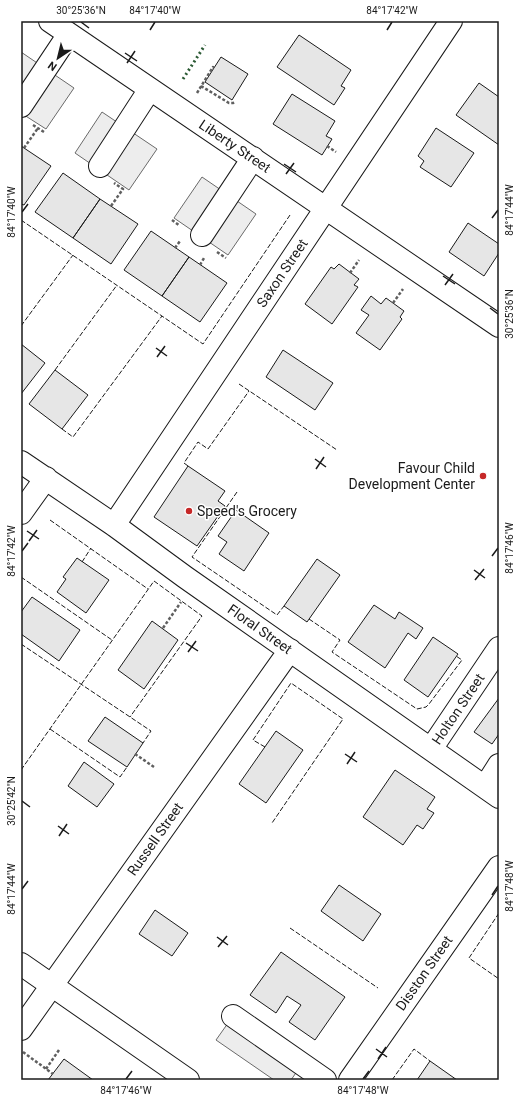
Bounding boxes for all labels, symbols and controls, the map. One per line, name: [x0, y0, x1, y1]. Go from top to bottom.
text: 30°25'36"N: [56, 5, 106, 16]
text: 84°17'40"W: [129, 5, 181, 16]
text: 84°17'42"W: [366, 5, 418, 16]
north arrow: [38, 38, 78, 78]
text: N: [45, 58, 59, 73]
street label: Liberty Street: [196, 116, 274, 176]
text: 84°17'44"W: [504, 184, 515, 236]
text: 84°17'40"W: [6, 186, 17, 238]
street label: Saxon Street: [253, 235, 311, 310]
text: 30°25'36"N: [504, 289, 515, 339]
place label: Favour Child Development Center: [349, 460, 475, 492]
marker: Favour Child Development Center: [478, 471, 488, 481]
place label: Speed's Grocery: [197, 503, 297, 519]
marker: Speed's Grocery: [184, 506, 194, 516]
text: 84°17'46"W: [504, 522, 515, 574]
text: 84°17'42"W: [6, 525, 17, 577]
street label: Floral Street: [225, 601, 296, 657]
street label: Holton Street: [428, 670, 488, 747]
text: 30°25'42"N: [6, 776, 17, 826]
street label: Russell Street: [124, 799, 186, 879]
text: 84°17'48"W: [504, 860, 515, 912]
text: 84°17'44"W: [6, 863, 17, 915]
street label: Disston Street: [392, 932, 456, 1013]
text: 84°17'46"W: [100, 1085, 152, 1096]
text: 84°17'48"W: [337, 1085, 389, 1096]

